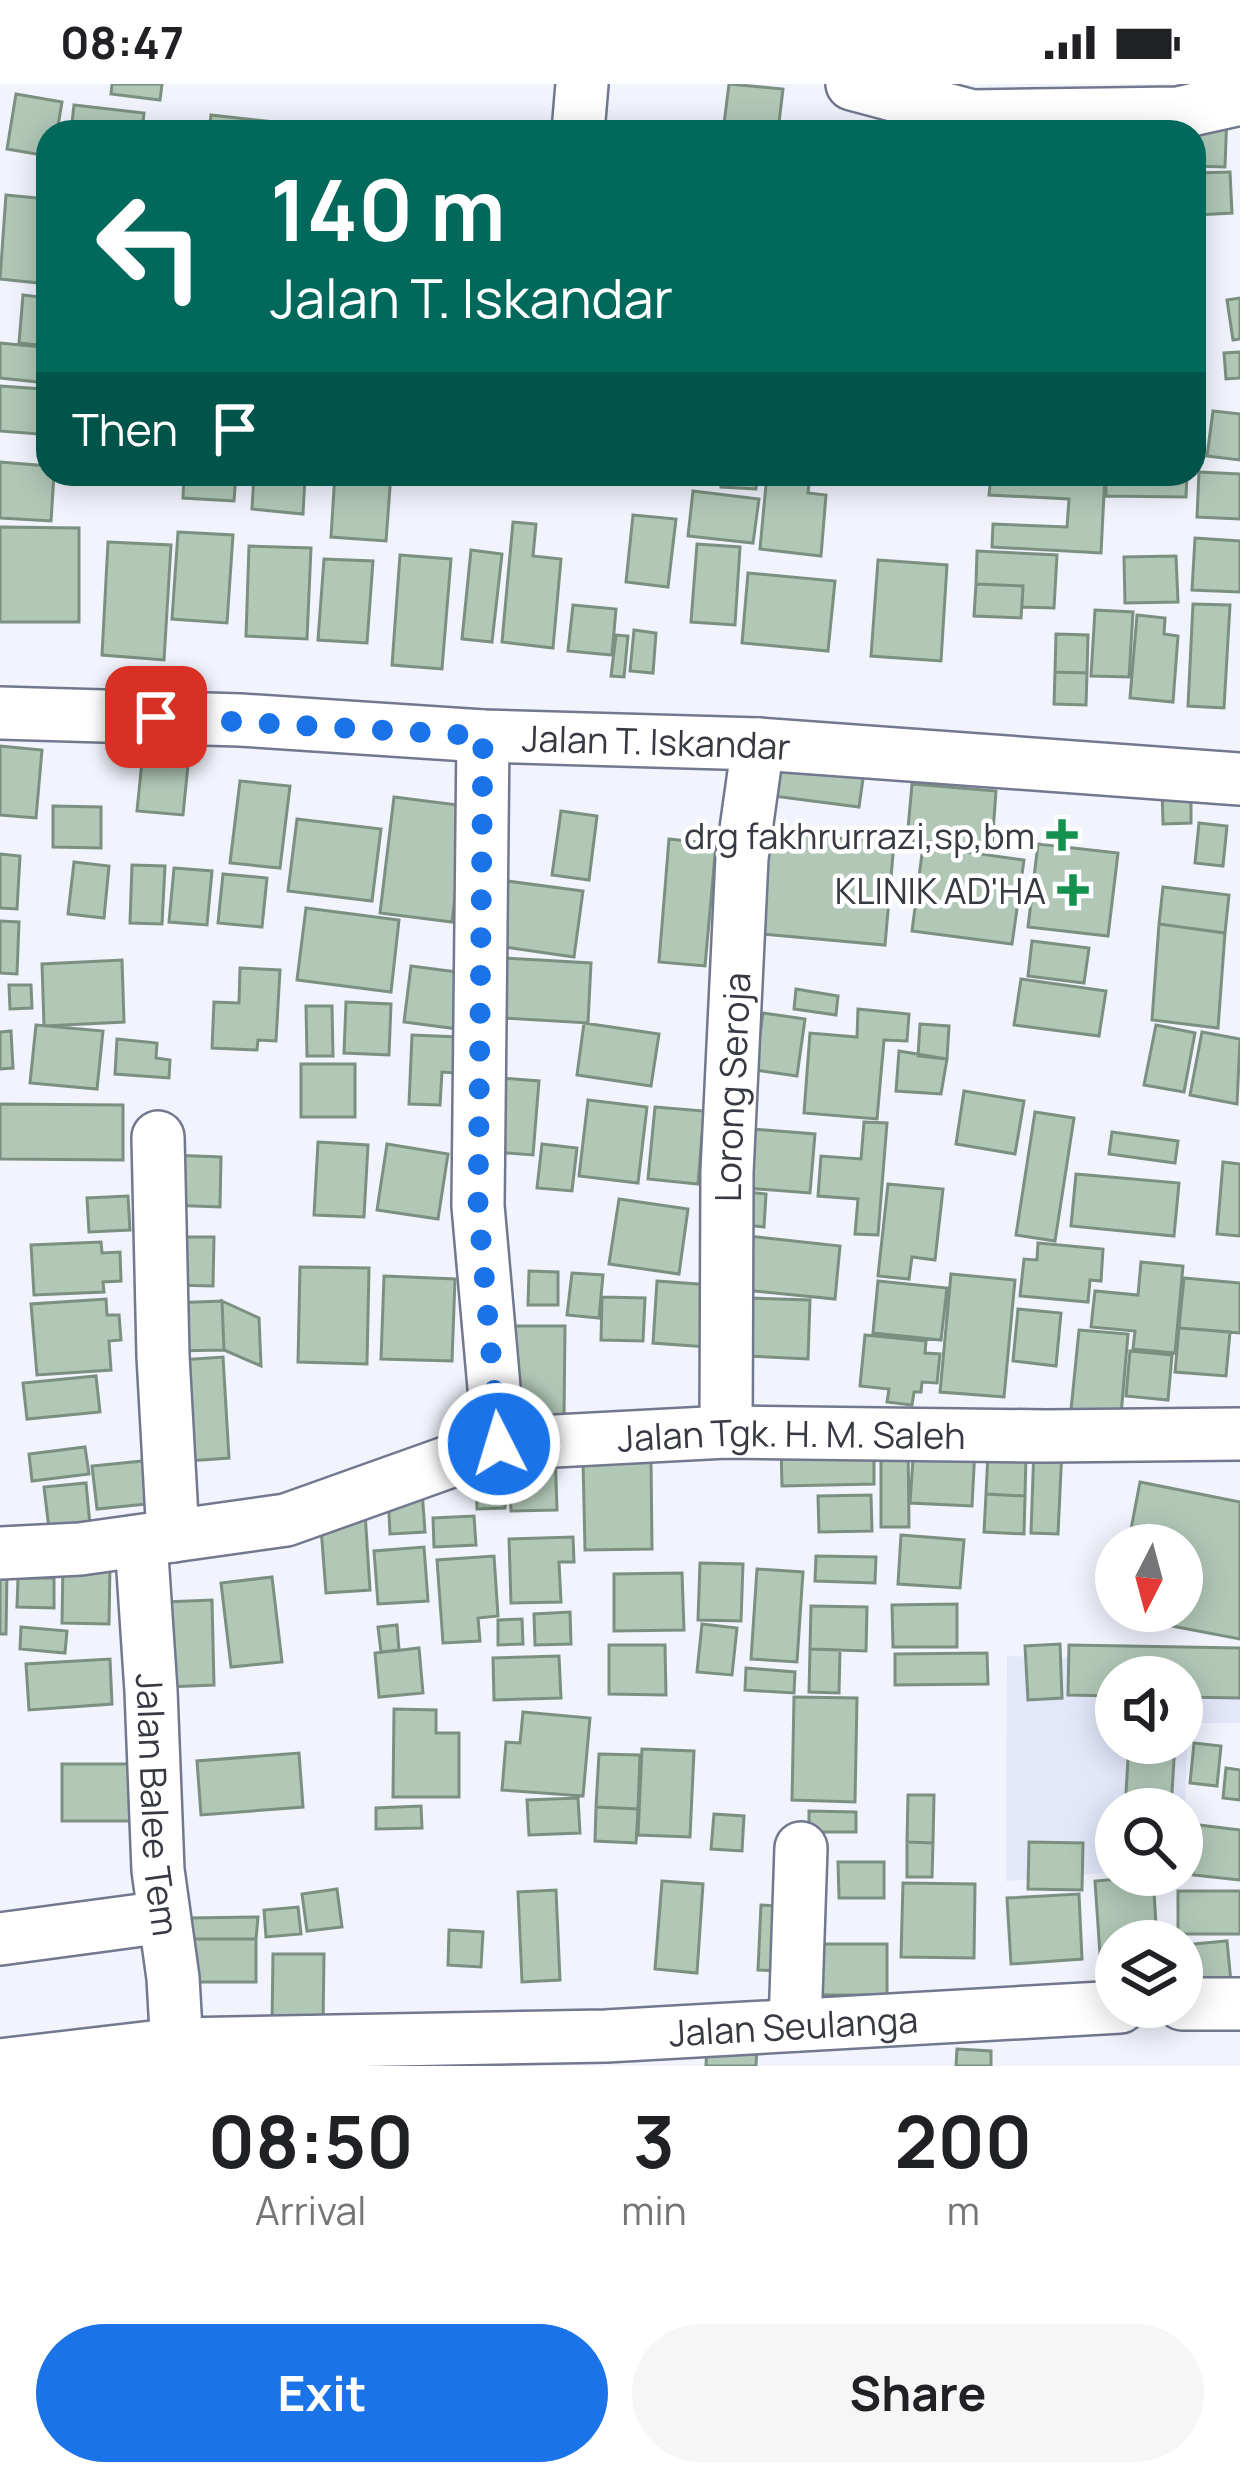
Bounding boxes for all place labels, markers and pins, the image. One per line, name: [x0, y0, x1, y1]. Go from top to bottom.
pin: [105, 666, 207, 768]
place label: drg fakhrurrazi,sp,bm: [684, 811, 1035, 860]
marker: drg fakhrurrazi,sp,bm: [1046, 819, 1078, 851]
place label: KLINIK AD'HA: [835, 866, 1046, 915]
marker: KLINIK AD'HA: [1057, 874, 1089, 906]

